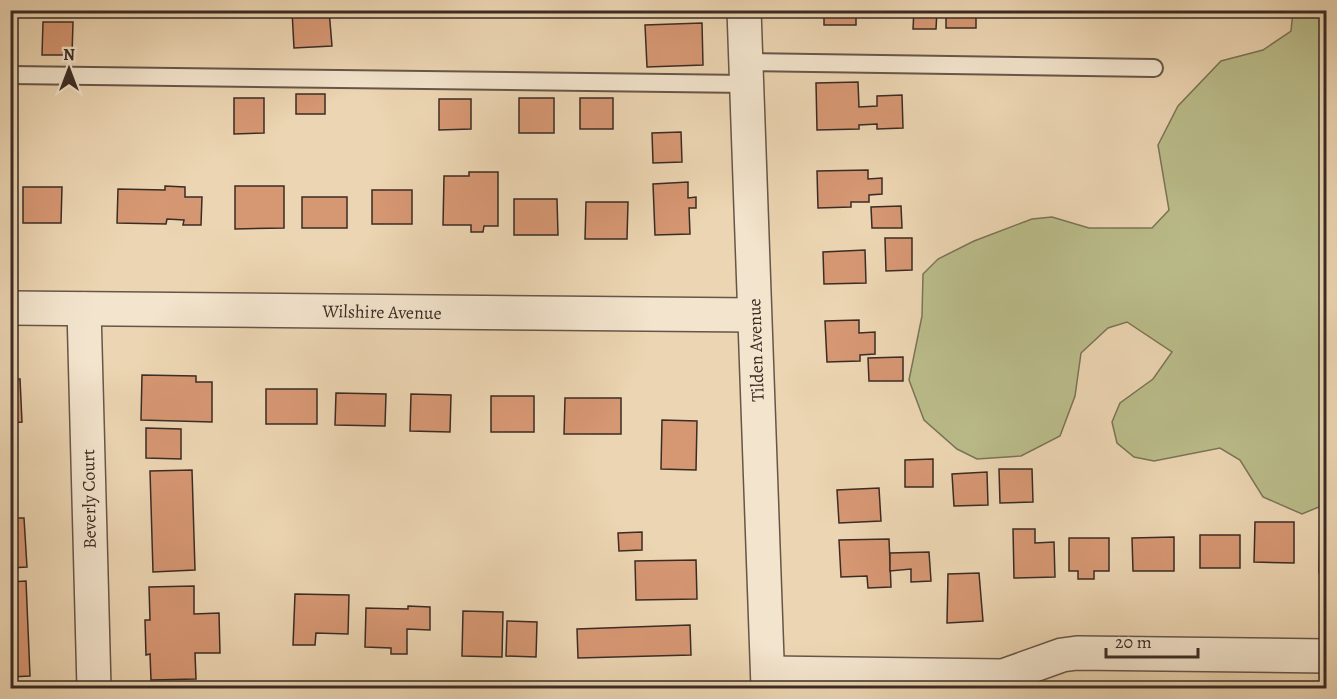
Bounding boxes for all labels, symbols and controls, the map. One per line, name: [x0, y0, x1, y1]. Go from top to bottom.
north arrow: [39, 39, 99, 99]
text: N: [63, 44, 75, 66]
street label: Tilden Avenue: [742, 298, 770, 402]
street label: Wilshire Avenue: [321, 299, 442, 325]
street label: Beverly Court: [76, 449, 102, 549]
scale bar: [1106, 621, 1198, 659]
text: 20 m: [1115, 630, 1152, 654]

